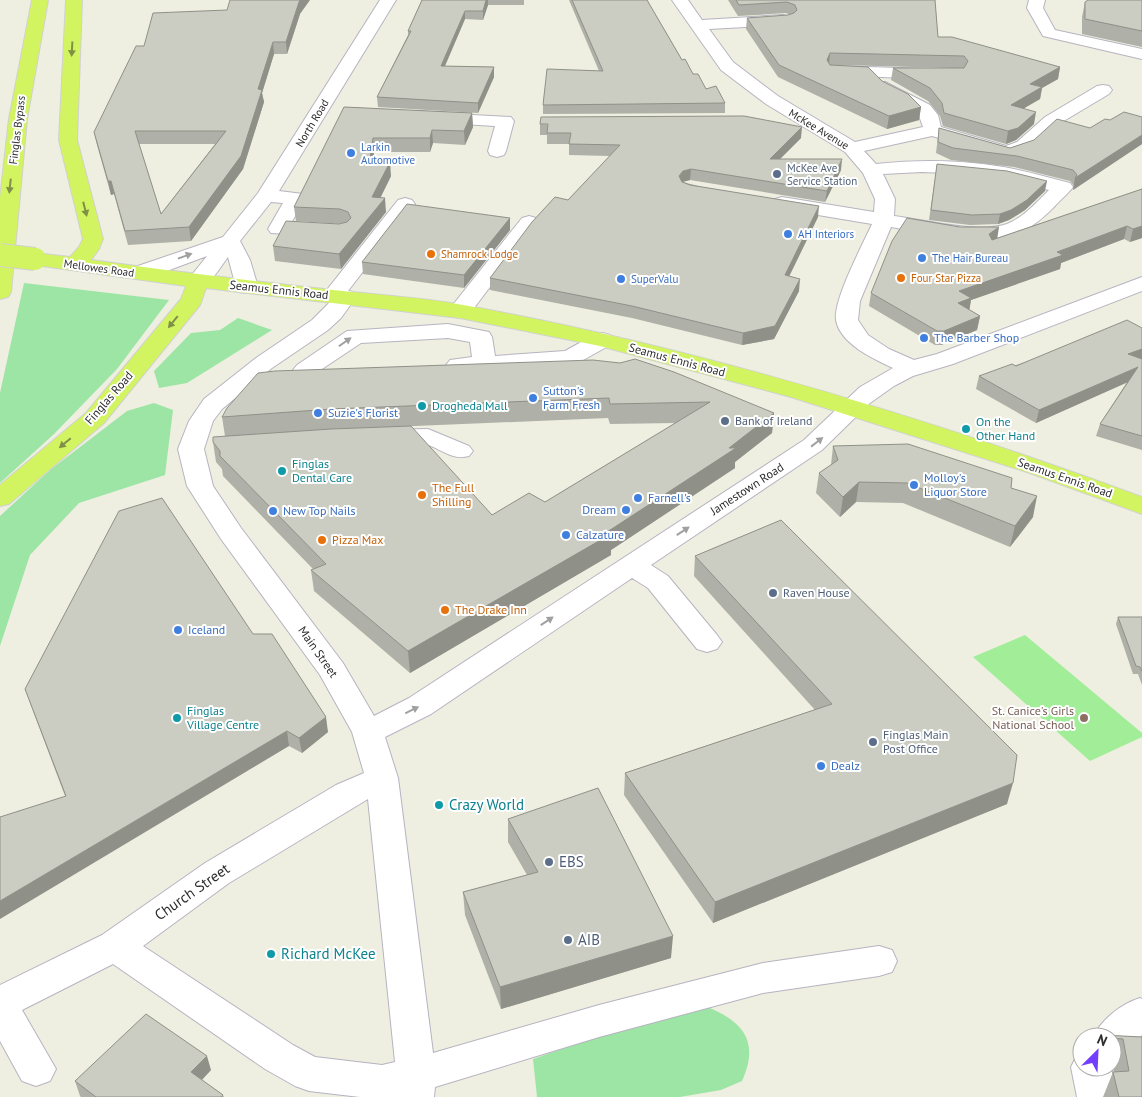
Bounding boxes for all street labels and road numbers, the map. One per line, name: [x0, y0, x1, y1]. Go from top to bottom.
street label: Finglas Bypass: [6, 95, 28, 165]
street label: North Road: [292, 96, 332, 149]
street label: McKee Avenue: [786, 106, 852, 153]
street label: Mellowes Road: [63, 256, 135, 280]
street label: Seamus Ennis Road: [229, 277, 329, 302]
street label: Seamus Ennis Road: [627, 339, 727, 380]
street label: Finglas Road: [81, 368, 136, 427]
street label: Seamus Ennis Road: [1016, 454, 1115, 501]
street label: Jamestown Road: [706, 459, 786, 518]
street label: Main Street: [295, 623, 341, 680]
street label: Church Street: [151, 859, 233, 924]

